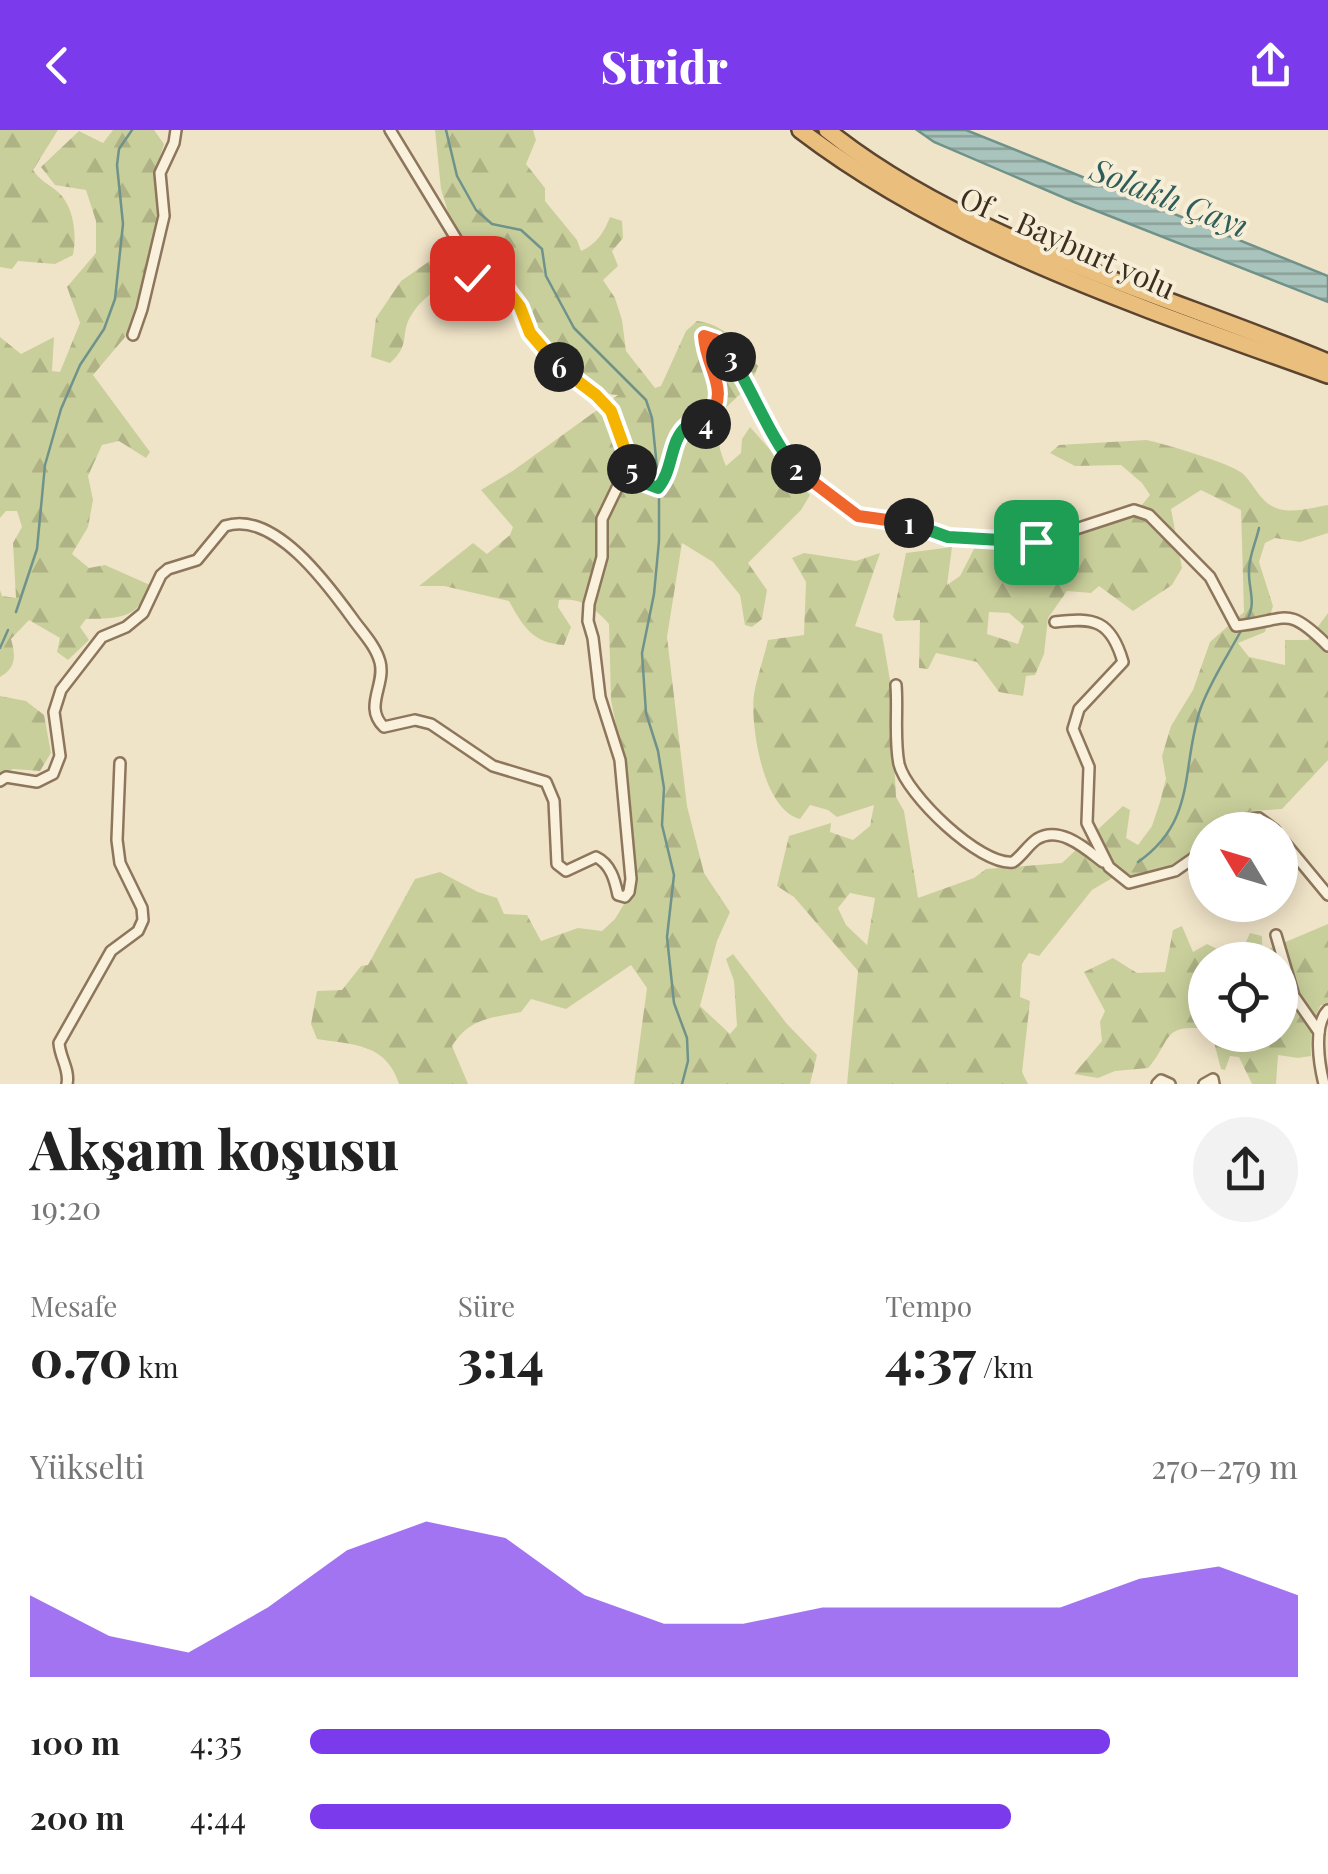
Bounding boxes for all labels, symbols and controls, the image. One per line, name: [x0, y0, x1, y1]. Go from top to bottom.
text: Stridr: [600, 35, 728, 95]
icon: back: [30, 38, 85, 93]
icon: share: [1243, 38, 1298, 93]
water label: Solaklı Çayı: [1084, 146, 1255, 246]
street label: Of - Bayburt yolu: [954, 177, 1182, 307]
pin: [430, 236, 515, 321]
icon: check: [445, 251, 500, 306]
pin: 3: [706, 332, 756, 382]
text: 3: [724, 338, 738, 375]
pin: 6: [534, 342, 584, 392]
text: 6: [551, 348, 567, 385]
pin: 4: [681, 399, 731, 449]
text: 4: [699, 405, 713, 442]
pin: 5: [607, 444, 657, 494]
pin: 2: [771, 444, 821, 494]
text: 5: [626, 450, 638, 487]
text: 2: [789, 450, 803, 487]
pin: 1: [884, 498, 934, 548]
pin: [994, 500, 1079, 585]
text: 1: [904, 504, 914, 541]
icon: arrive: [1009, 515, 1064, 570]
north arrow: [1188, 812, 1298, 922]
map controls: [1188, 812, 1298, 1052]
button: locate: [1188, 942, 1298, 1052]
text: Akşam koşusu: [30, 1110, 399, 1184]
button: share: [1193, 1117, 1298, 1222]
text: 19:20: [30, 1185, 101, 1228]
text: Mesafe: [30, 1287, 118, 1324]
text: Süre: [458, 1287, 515, 1324]
text: Tempo: [885, 1287, 972, 1324]
text: 0.70: [30, 1324, 132, 1391]
text: 3:14: [458, 1324, 544, 1391]
text: 4:37: [885, 1324, 976, 1391]
text: km: [132, 1348, 179, 1385]
text: /km: [976, 1348, 1033, 1385]
text: Yükselti: [30, 1444, 145, 1487]
text: 270–279 m: [1151, 1444, 1298, 1487]
text: 100 m: [30, 1720, 120, 1763]
text: 4:35: [190, 1720, 242, 1763]
text: 200 m: [30, 1795, 124, 1838]
text: 4:44: [190, 1795, 246, 1838]

